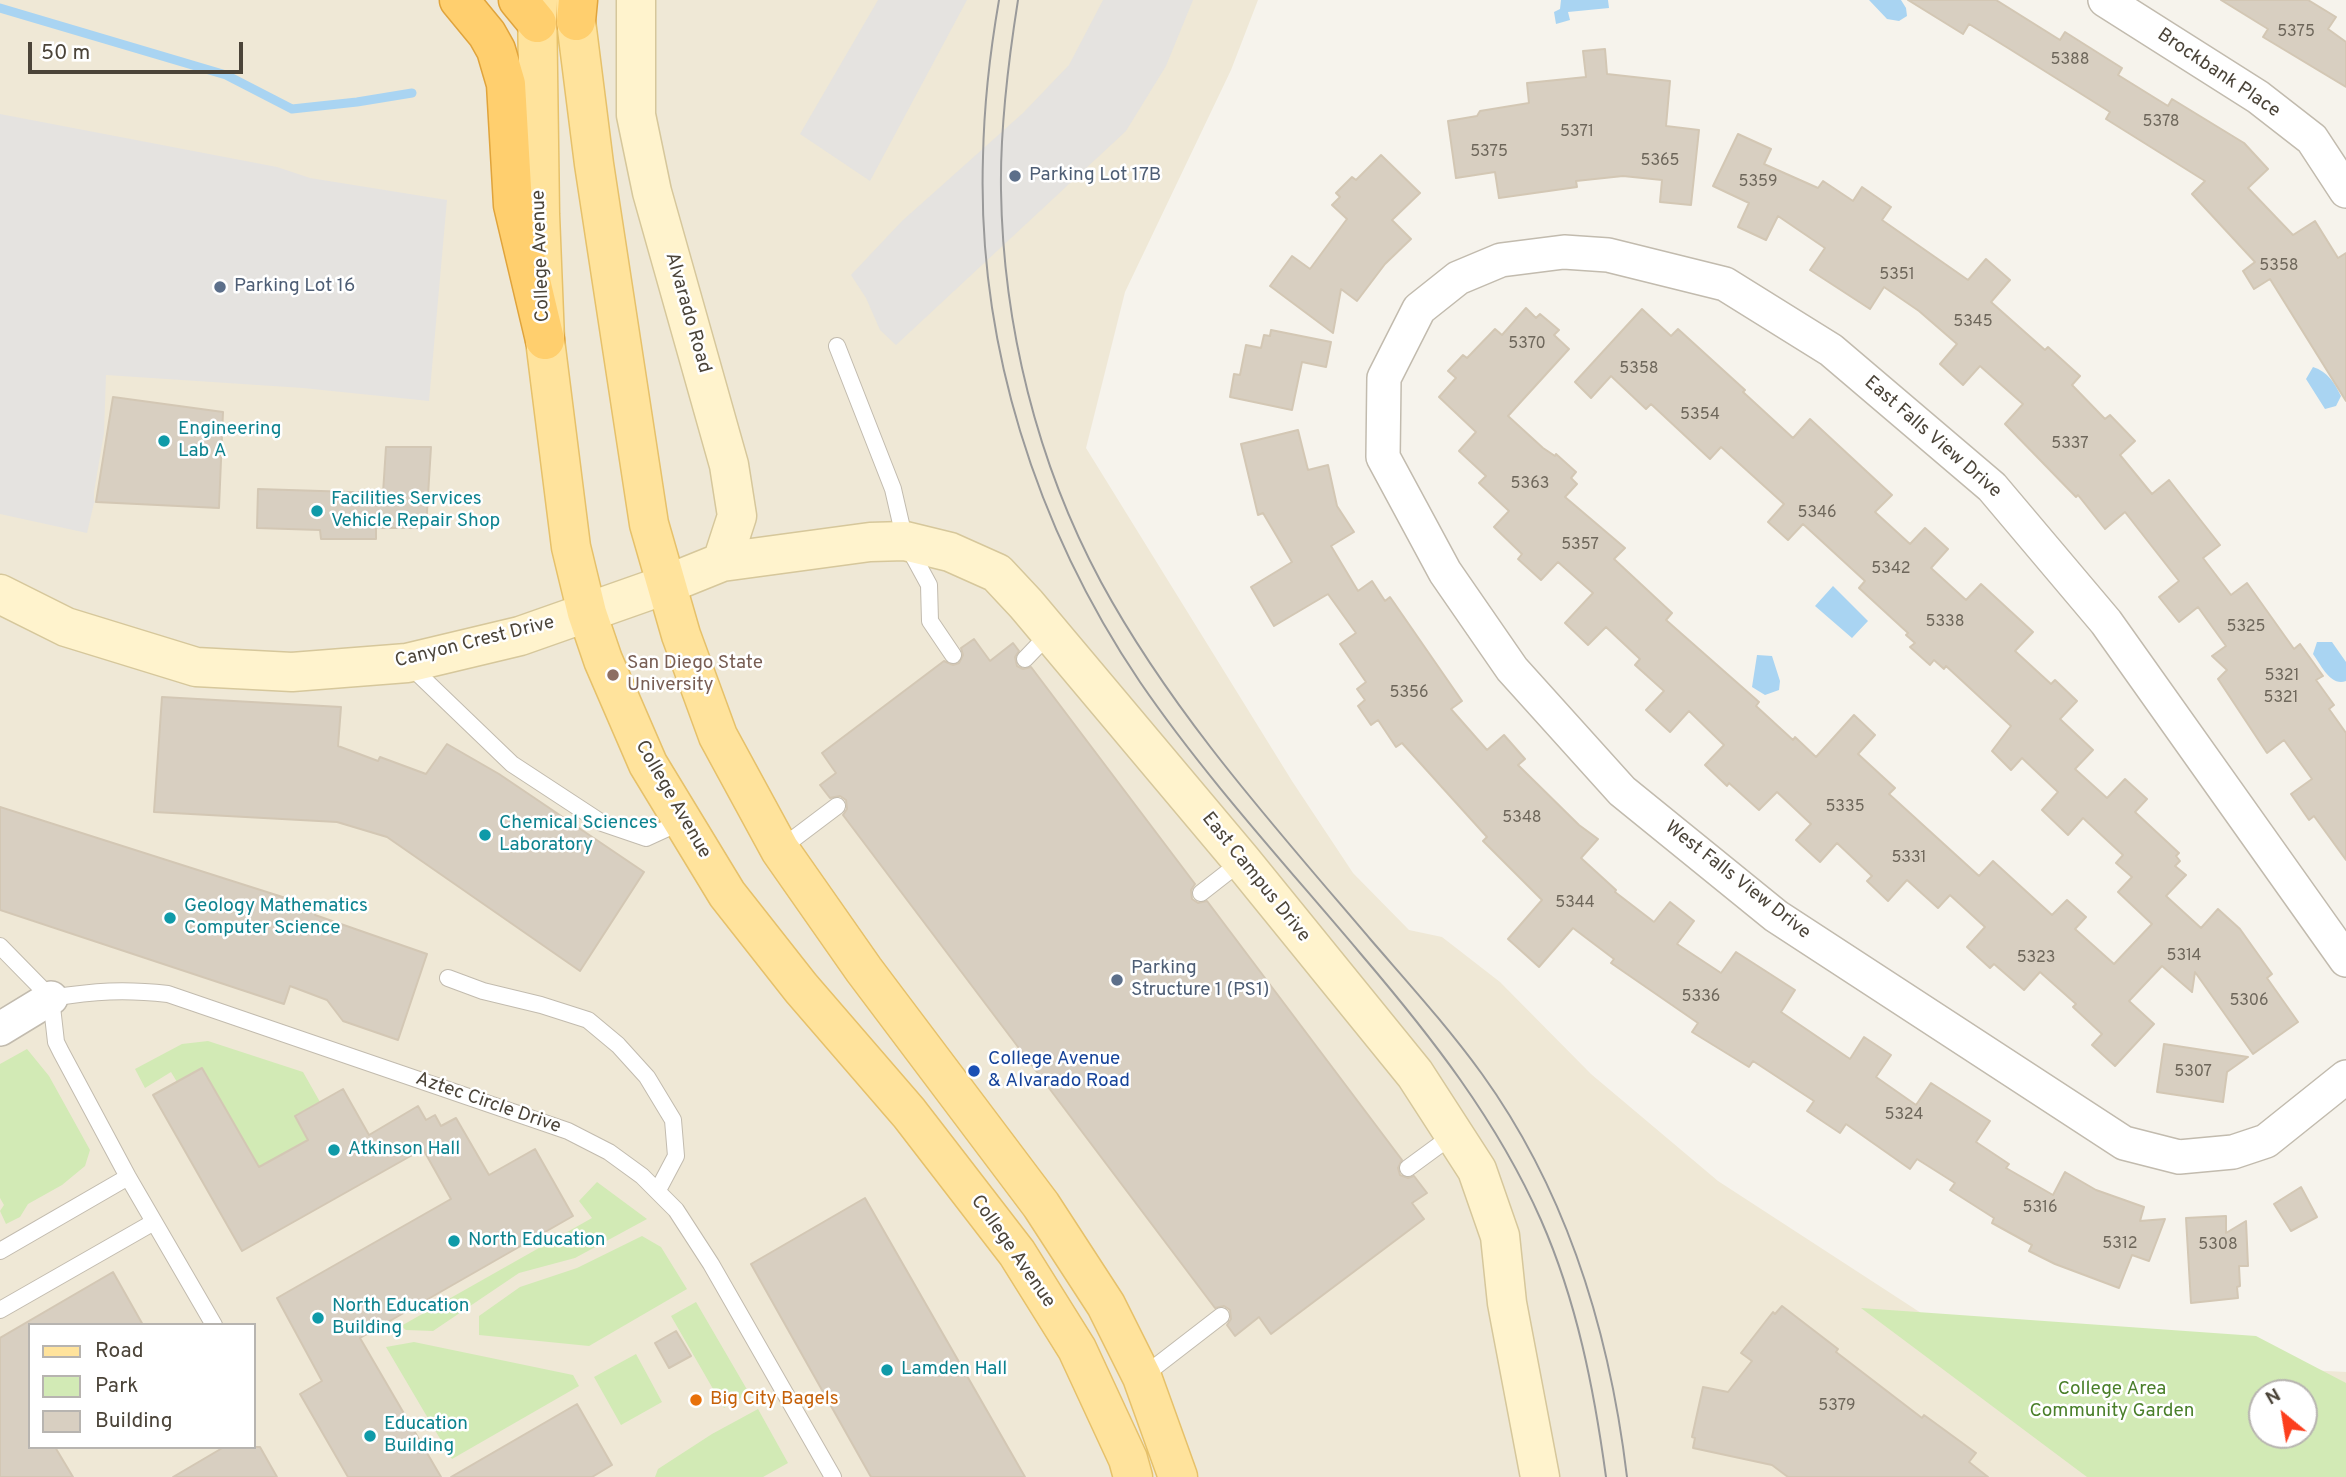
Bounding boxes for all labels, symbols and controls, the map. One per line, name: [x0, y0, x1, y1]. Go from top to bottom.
house number: 5375: [2277, 23, 2315, 43]
street label: Brockbank Place: [2152, 24, 2284, 124]
scale bar: [32, 28, 247, 72]
text: 50 m: [41, 40, 90, 67]
house number: 5388: [2050, 51, 2090, 71]
house number: 5378: [2142, 113, 2180, 133]
house number: 5371: [1560, 123, 1594, 143]
house number: 5375: [1470, 143, 1508, 163]
house number: 5365: [1640, 152, 1680, 172]
place label: Parking Lot 17B: [1029, 165, 1161, 187]
marker: Parking Lot 17B: [1007, 168, 1023, 184]
house number: 5359: [1739, 173, 1777, 193]
street label: College Avenue: [528, 189, 556, 323]
street label: Alvarado Road: [659, 250, 715, 376]
house number: 5358: [2259, 257, 2299, 277]
house number: 5351: [1879, 266, 1915, 286]
place label: Parking Lot 16: [234, 276, 355, 298]
marker: Parking Lot 16: [212, 279, 228, 295]
house number: 5345: [1953, 313, 1993, 333]
house number: 5370: [1508, 335, 1546, 355]
house number: 5358: [1619, 360, 1659, 380]
street label: East Falls View Drive: [1859, 372, 2005, 504]
house number: 5354: [1680, 406, 1720, 426]
place label: Engineering Lab A: [178, 419, 282, 463]
marker: Engineering Lab A: [156, 433, 172, 449]
house number: 5337: [2051, 435, 2089, 455]
house number: 5363: [1511, 475, 1549, 495]
place label: Facilities Services Vehicle Repair Shop: [331, 489, 500, 533]
marker: Facilities Services Vehicle Repair Shop: [309, 503, 325, 519]
house number: 5346: [1797, 504, 1837, 524]
house number: 5357: [1561, 536, 1599, 556]
house number: 5342: [1871, 560, 1911, 580]
street label: Canyon Crest Drive: [393, 612, 557, 674]
house number: 5338: [1926, 613, 1964, 633]
house number: 5325: [2227, 618, 2265, 638]
place label: San Diego State University: [627, 653, 763, 697]
marker: San Diego State University: [605, 667, 621, 683]
house number: 5321: [2264, 667, 2300, 687]
house number: 5356: [1389, 684, 1429, 704]
house number: 5321: [2263, 689, 2299, 709]
street label: College Avenue: [629, 737, 715, 863]
house number: 5335: [1825, 798, 1865, 818]
street label: East Campus Drive: [1196, 809, 1314, 947]
house number: 5348: [1502, 809, 1542, 829]
place label: Chemical Sciences Laboratory: [499, 813, 658, 857]
street label: West Falls View Drive: [1660, 817, 1814, 945]
marker: Chemical Sciences Laboratory: [477, 827, 493, 843]
house number: 5331: [1891, 849, 1927, 869]
house number: 5344: [1555, 894, 1595, 914]
place label: Geology Mathematics Computer Science: [184, 896, 368, 940]
marker: Geology Mathematics Computer Science: [162, 910, 178, 926]
house number: 5314: [2166, 947, 2202, 967]
house number: 5323: [2017, 949, 2055, 969]
place label: Parking Structure 1 (PS1): [1131, 958, 1270, 1002]
marker: Parking Structure 1 (PS1): [1109, 972, 1125, 988]
house number: 5336: [1682, 988, 1720, 1008]
house number: 5306: [2229, 992, 2269, 1012]
place label: College Avenue & Alvarado Road: [988, 1049, 1130, 1093]
marker: College Avenue & Alvarado Road: [966, 1063, 982, 1079]
house number: 5307: [2174, 1063, 2212, 1083]
street label: Aztec Circle Drive: [412, 1068, 564, 1140]
house number: 5324: [1885, 1106, 1923, 1126]
place label: Atkinson Hall: [348, 1139, 460, 1161]
marker: Atkinson Hall: [326, 1142, 342, 1158]
street label: College Avenue: [965, 1191, 1059, 1313]
house number: 5316: [2022, 1199, 2058, 1219]
place label: North Education: [468, 1230, 605, 1252]
marker: North Education: [446, 1233, 462, 1249]
house number: 5312: [2102, 1235, 2138, 1255]
house number: 5308: [2198, 1236, 2238, 1256]
place label: North Education Building: [332, 1296, 469, 1340]
marker: North Education Building: [310, 1310, 326, 1326]
legend: [28, 1323, 256, 1449]
text: Road: [95, 1338, 144, 1365]
place label: Lamden Hall: [901, 1359, 1007, 1381]
marker: Lamden Hall: [879, 1362, 895, 1378]
text: Park: [95, 1373, 138, 1400]
park label: College Area Community Garden: [2029, 1379, 2195, 1423]
north arrow: [2248, 1379, 2318, 1449]
text: N: [2262, 1384, 2285, 1411]
place label: Big City Bagels: [710, 1389, 839, 1411]
marker: Big City Bagels: [688, 1392, 704, 1408]
house number: 5379: [1818, 1397, 1856, 1417]
text: Building: [95, 1408, 173, 1435]
place label: Education Building: [384, 1414, 468, 1458]
marker: Education Building: [362, 1428, 378, 1444]

